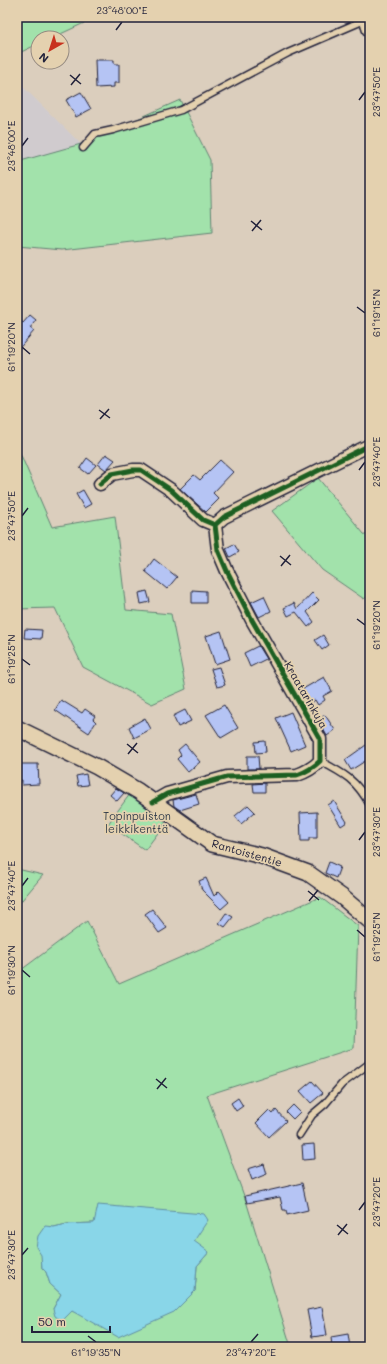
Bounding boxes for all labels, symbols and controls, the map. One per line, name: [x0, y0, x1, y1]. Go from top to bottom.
text: 23°48'00"E: [96, 3, 148, 17]
north arrow: [30, 30, 70, 70]
text: N: [35, 50, 51, 67]
text: 23°47'50"E: [369, 67, 383, 117]
text: 23°48'00"E: [4, 120, 18, 172]
text: 61°19'15"N: [369, 289, 383, 337]
text: 61°19'20"N: [4, 322, 18, 372]
text: 23°47'40"E: [369, 437, 383, 487]
text: 23°47'50"E: [4, 491, 18, 541]
text: 61°19'20"N: [369, 600, 383, 650]
text: 61°19'25"N: [4, 634, 18, 684]
street label: Kraatarinkuja: [281, 659, 332, 731]
text: 23°47'30"E: [369, 807, 383, 857]
park label: Topinpuiston leikkikenttä: [103, 808, 171, 836]
street label: Rantoistentie: [210, 835, 284, 870]
text: 23°47'40"E: [4, 861, 18, 911]
text: 61°19'25"N: [369, 912, 383, 962]
text: 61°19'30"N: [4, 945, 18, 995]
text: 23°47'20"E: [369, 1177, 383, 1227]
text: 23°47'30"E: [4, 1230, 18, 1280]
scale bar: [32, 1308, 110, 1334]
text: 50 m: [38, 1313, 66, 1329]
text: 61°19'35"N: [71, 1345, 121, 1359]
text: 23°47'20"E: [226, 1345, 276, 1359]

